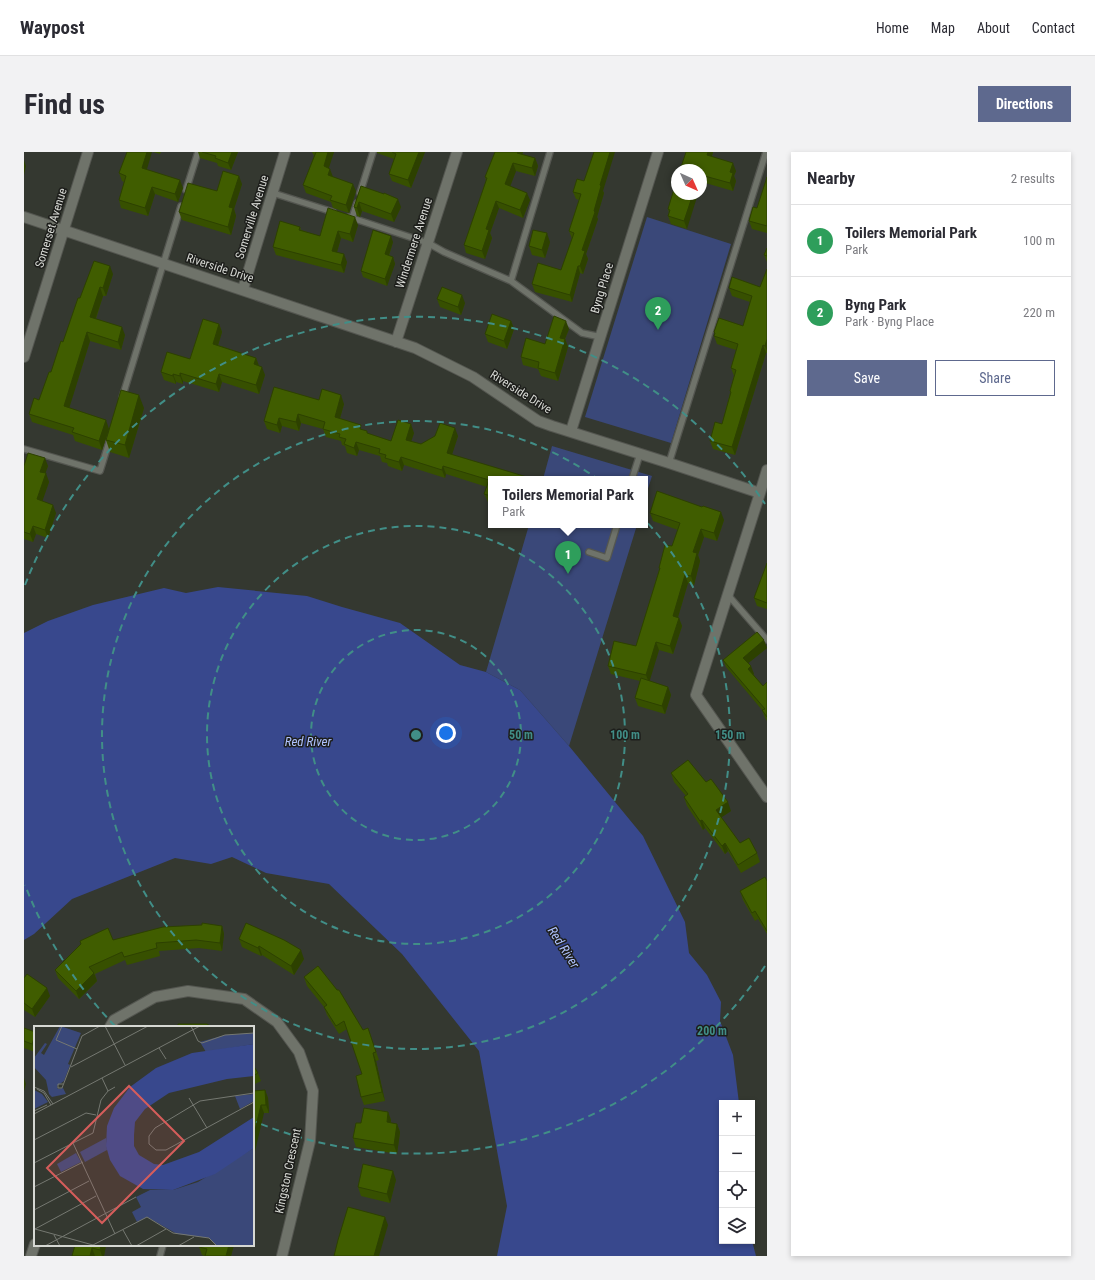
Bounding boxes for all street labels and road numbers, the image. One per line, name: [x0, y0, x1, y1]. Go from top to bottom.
street label: Somerville Avenue: [233, 173, 272, 261]
street label: Somerset Avenue: [32, 186, 70, 270]
street label: Windermere Avenue: [393, 196, 435, 290]
street label: Riverside Drive: [185, 251, 256, 286]
street label: Byng Place: [588, 261, 616, 315]
street label: Riverside Drive: [488, 368, 555, 417]
street label: Kingston Crescent: [272, 1127, 304, 1215]

